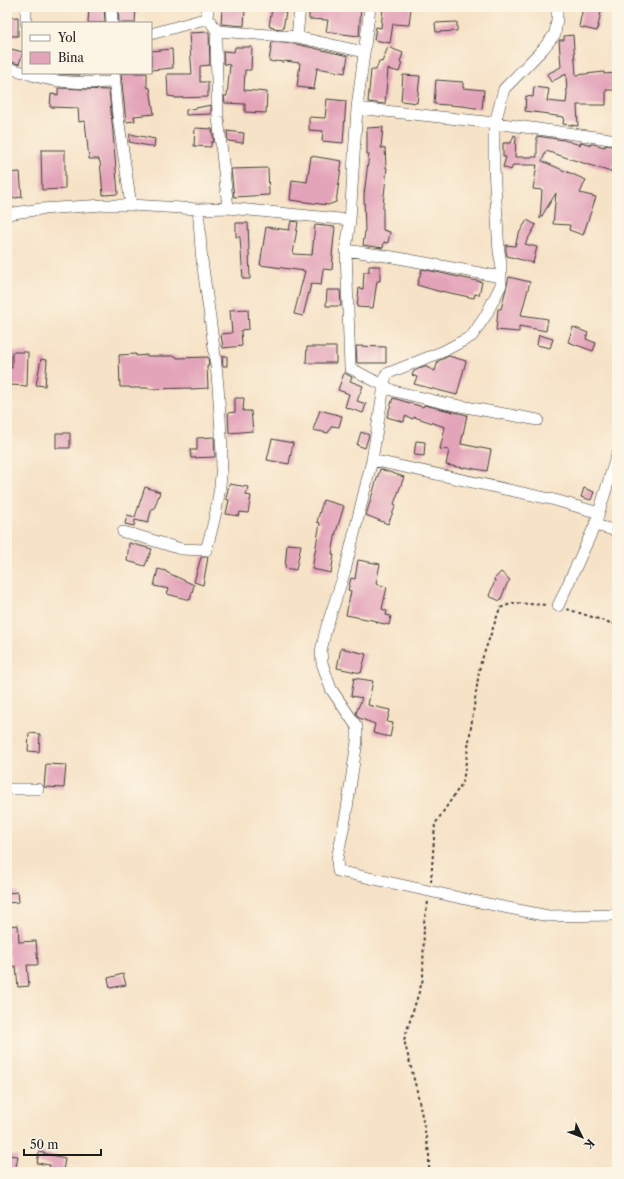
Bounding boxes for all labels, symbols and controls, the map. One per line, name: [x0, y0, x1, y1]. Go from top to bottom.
legend: [22, 22, 152, 74]
text: Yol: [57, 30, 76, 45]
text: Bina: [58, 50, 85, 65]
north arrow: [562, 1117, 602, 1157]
scale bar: [24, 1131, 101, 1157]
text: K: [580, 1136, 597, 1153]
text: 50 m: [30, 1137, 59, 1152]

